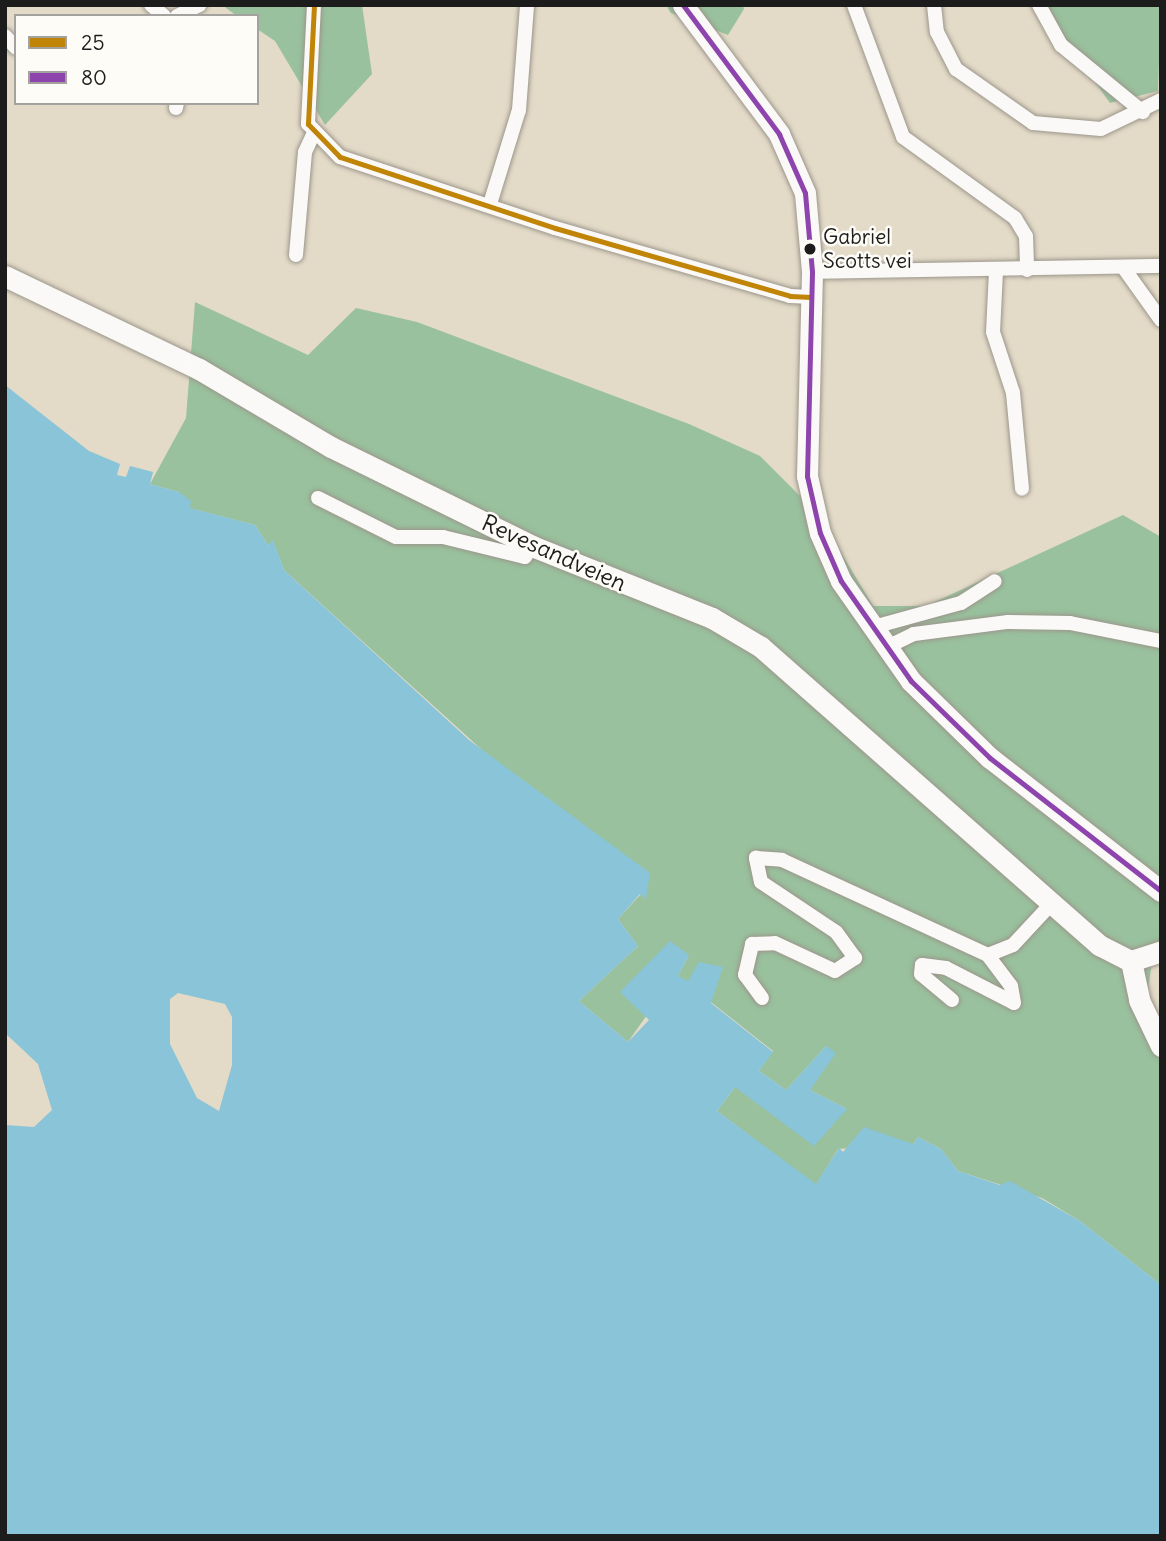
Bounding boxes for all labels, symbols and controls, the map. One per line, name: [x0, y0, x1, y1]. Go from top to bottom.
legend: [14, 14, 259, 105]
text: 25: [81, 29, 105, 56]
text: 80: [81, 64, 107, 91]
place label: Gabriel Scotts vei: [823, 224, 912, 274]
marker: Gabriel Scotts vei: [803, 242, 817, 256]
street label: Revesandveien: [478, 509, 630, 597]

